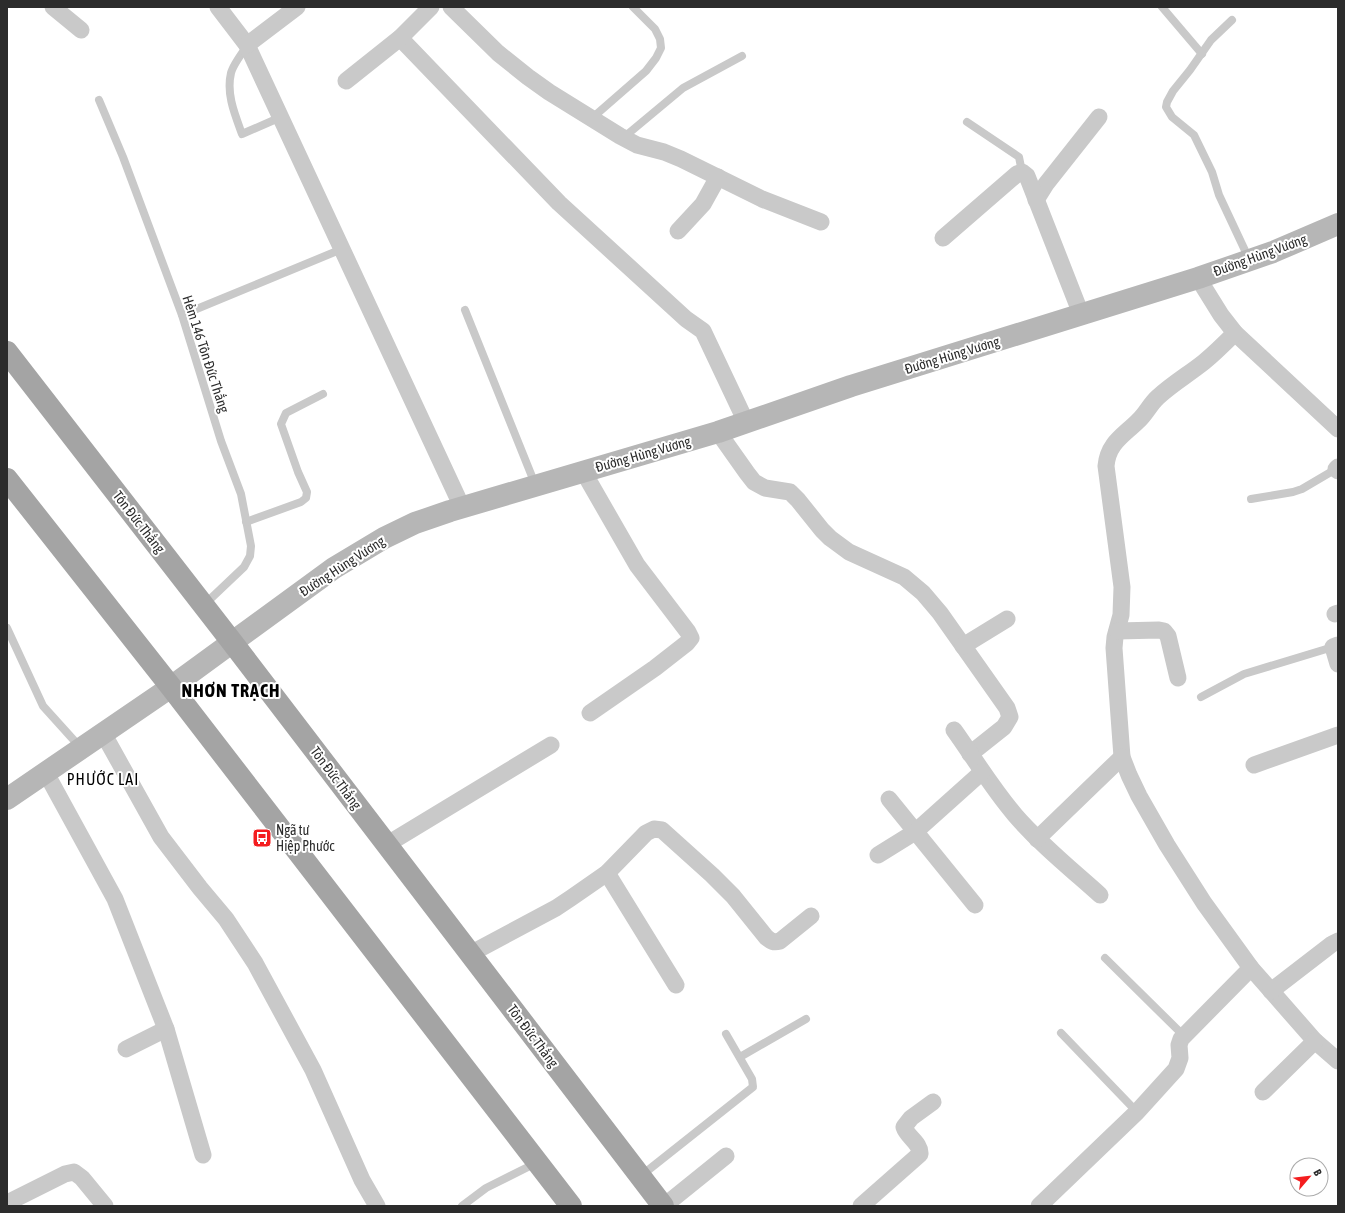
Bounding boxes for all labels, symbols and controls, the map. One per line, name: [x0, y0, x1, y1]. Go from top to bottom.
street label: Đường Hùng Vương: [1211, 231, 1309, 279]
street label: Hẻm 146 Tôn Đức Thắng: [179, 293, 233, 415]
street label: Đường Hùng Vương: [903, 333, 1001, 377]
street label: Đường Hùng Vương: [594, 433, 692, 475]
street label: Tôn Đức Thắng: [110, 488, 168, 556]
street label: Đường Hùng Vương: [296, 533, 388, 599]
district label: NHƠN TRẠCH: [182, 680, 280, 701]
street label: Tôn Đức Thắng: [307, 744, 365, 812]
district label: PHƯỚC LAI: [67, 770, 139, 788]
place label: Ngã tư Hiệp Phước: [276, 822, 335, 854]
bus stop icon: Ngã tư Hiệp Phước: [251, 827, 273, 849]
street label: Tôn Đức Thắng: [504, 1002, 562, 1070]
north arrow: [1289, 1157, 1329, 1197]
text: B: [1311, 1167, 1325, 1178]

